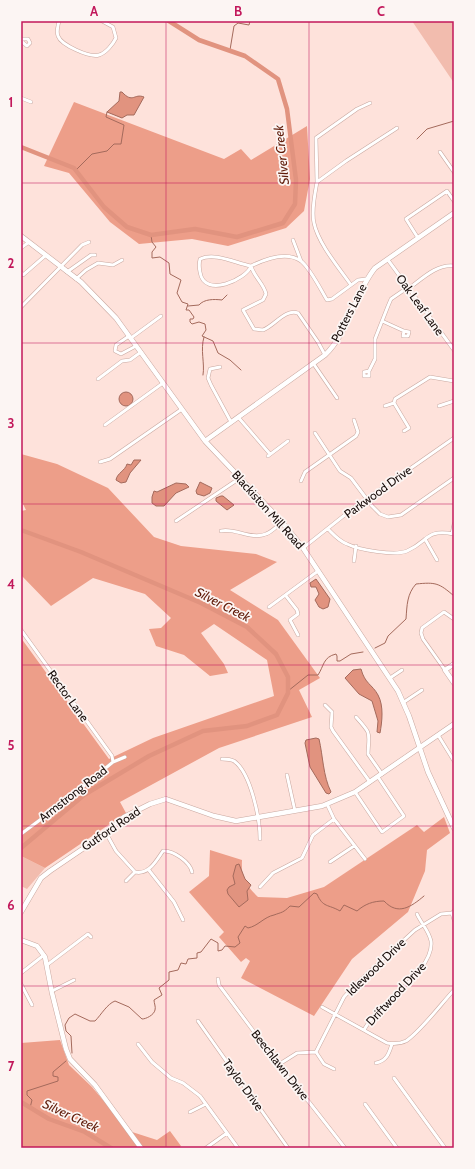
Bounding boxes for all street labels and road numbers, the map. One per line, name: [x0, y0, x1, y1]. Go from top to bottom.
street label: Oak Leaf Lane: [393, 271, 448, 338]
street label: Potters Lane: [327, 281, 370, 344]
street label: Parkwood Drive: [341, 462, 414, 521]
street label: Blackiston Mill Road: [229, 467, 308, 552]
street label: Rector Lane: [45, 667, 92, 725]
street label: Armstrong Road: [36, 762, 110, 825]
street label: Gutford Road: [78, 803, 143, 854]
street label: Idlewood Drive: [343, 935, 408, 999]
street label: Driftwood Drive: [362, 959, 429, 1028]
street label: Beechlawn Drive: [248, 1027, 312, 1103]
street label: Taylor Drive: [220, 1056, 267, 1113]

